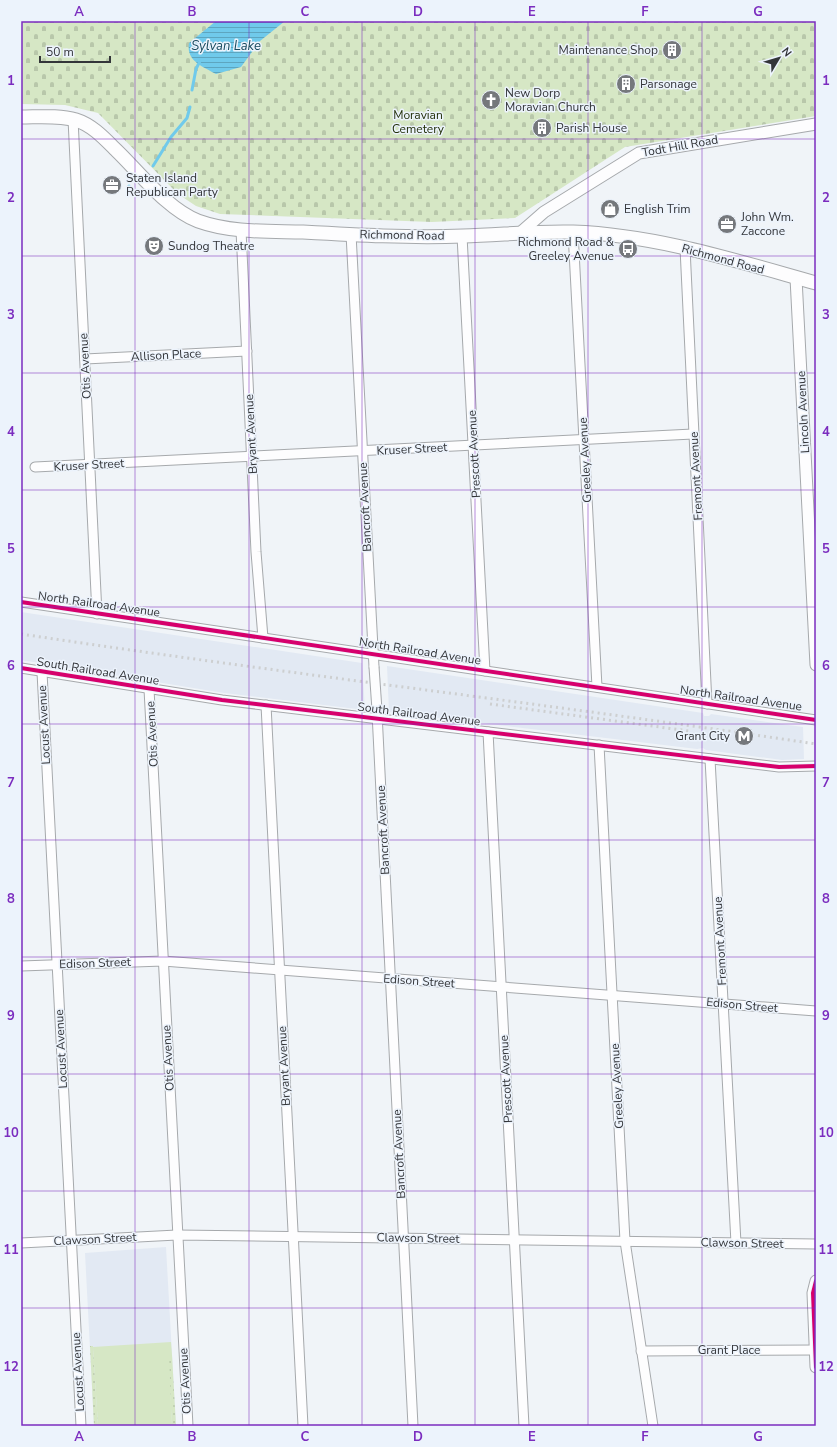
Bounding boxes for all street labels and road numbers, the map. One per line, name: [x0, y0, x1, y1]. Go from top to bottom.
street label: Todt Hill Road: [641, 131, 719, 161]
street label: Richmond Road: [359, 226, 445, 244]
street label: Richmond Road: [680, 240, 766, 278]
street label: Otis Avenue: [75, 333, 95, 399]
street label: Allison Place: [130, 345, 202, 365]
street label: Lincoln Avenue: [793, 370, 813, 454]
street label: Bryant Avenue: [241, 394, 261, 474]
street label: Prescott Avenue: [464, 410, 484, 498]
street label: Greeley Avenue: [575, 417, 595, 503]
street label: Fremont Avenue: [686, 431, 706, 521]
street label: Kruser Street: [376, 439, 449, 459]
street label: Kruser Street: [53, 455, 126, 475]
street label: Bancroft Avenue: [355, 462, 375, 552]
street label: North Railroad Avenue: [37, 588, 161, 620]
street label: North Railroad Avenue: [358, 633, 482, 669]
street label: South Railroad Avenue: [36, 653, 160, 689]
street label: North Railroad Avenue: [679, 682, 803, 714]
street label: Locust Avenue: [34, 685, 54, 765]
street label: South Railroad Avenue: [357, 699, 481, 729]
street label: Otis Avenue: [142, 701, 162, 767]
street label: Bancroft Avenue: [373, 785, 393, 875]
street label: Fremont Avenue: [710, 896, 730, 986]
street label: Edison Street: [59, 954, 132, 972]
street label: Edison Street: [383, 971, 456, 992]
street label: Edison Street: [706, 994, 779, 1016]
street label: Locust Avenue: [51, 1009, 71, 1089]
street label: Otis Avenue: [158, 1025, 178, 1091]
street label: Bryant Avenue: [274, 1026, 294, 1106]
street label: Prescott Avenue: [496, 1035, 516, 1123]
street label: Greeley Avenue: [607, 1043, 627, 1129]
street label: Bancroft Avenue: [389, 1109, 409, 1199]
street label: Clawson Street: [53, 1229, 138, 1249]
street label: Clawson Street: [376, 1229, 460, 1247]
street label: Clawson Street: [700, 1234, 784, 1252]
street label: Locust Avenue: [68, 1332, 88, 1412]
street label: Grant Place: [698, 1342, 760, 1358]
street label: Otis Avenue: [175, 1348, 195, 1414]

